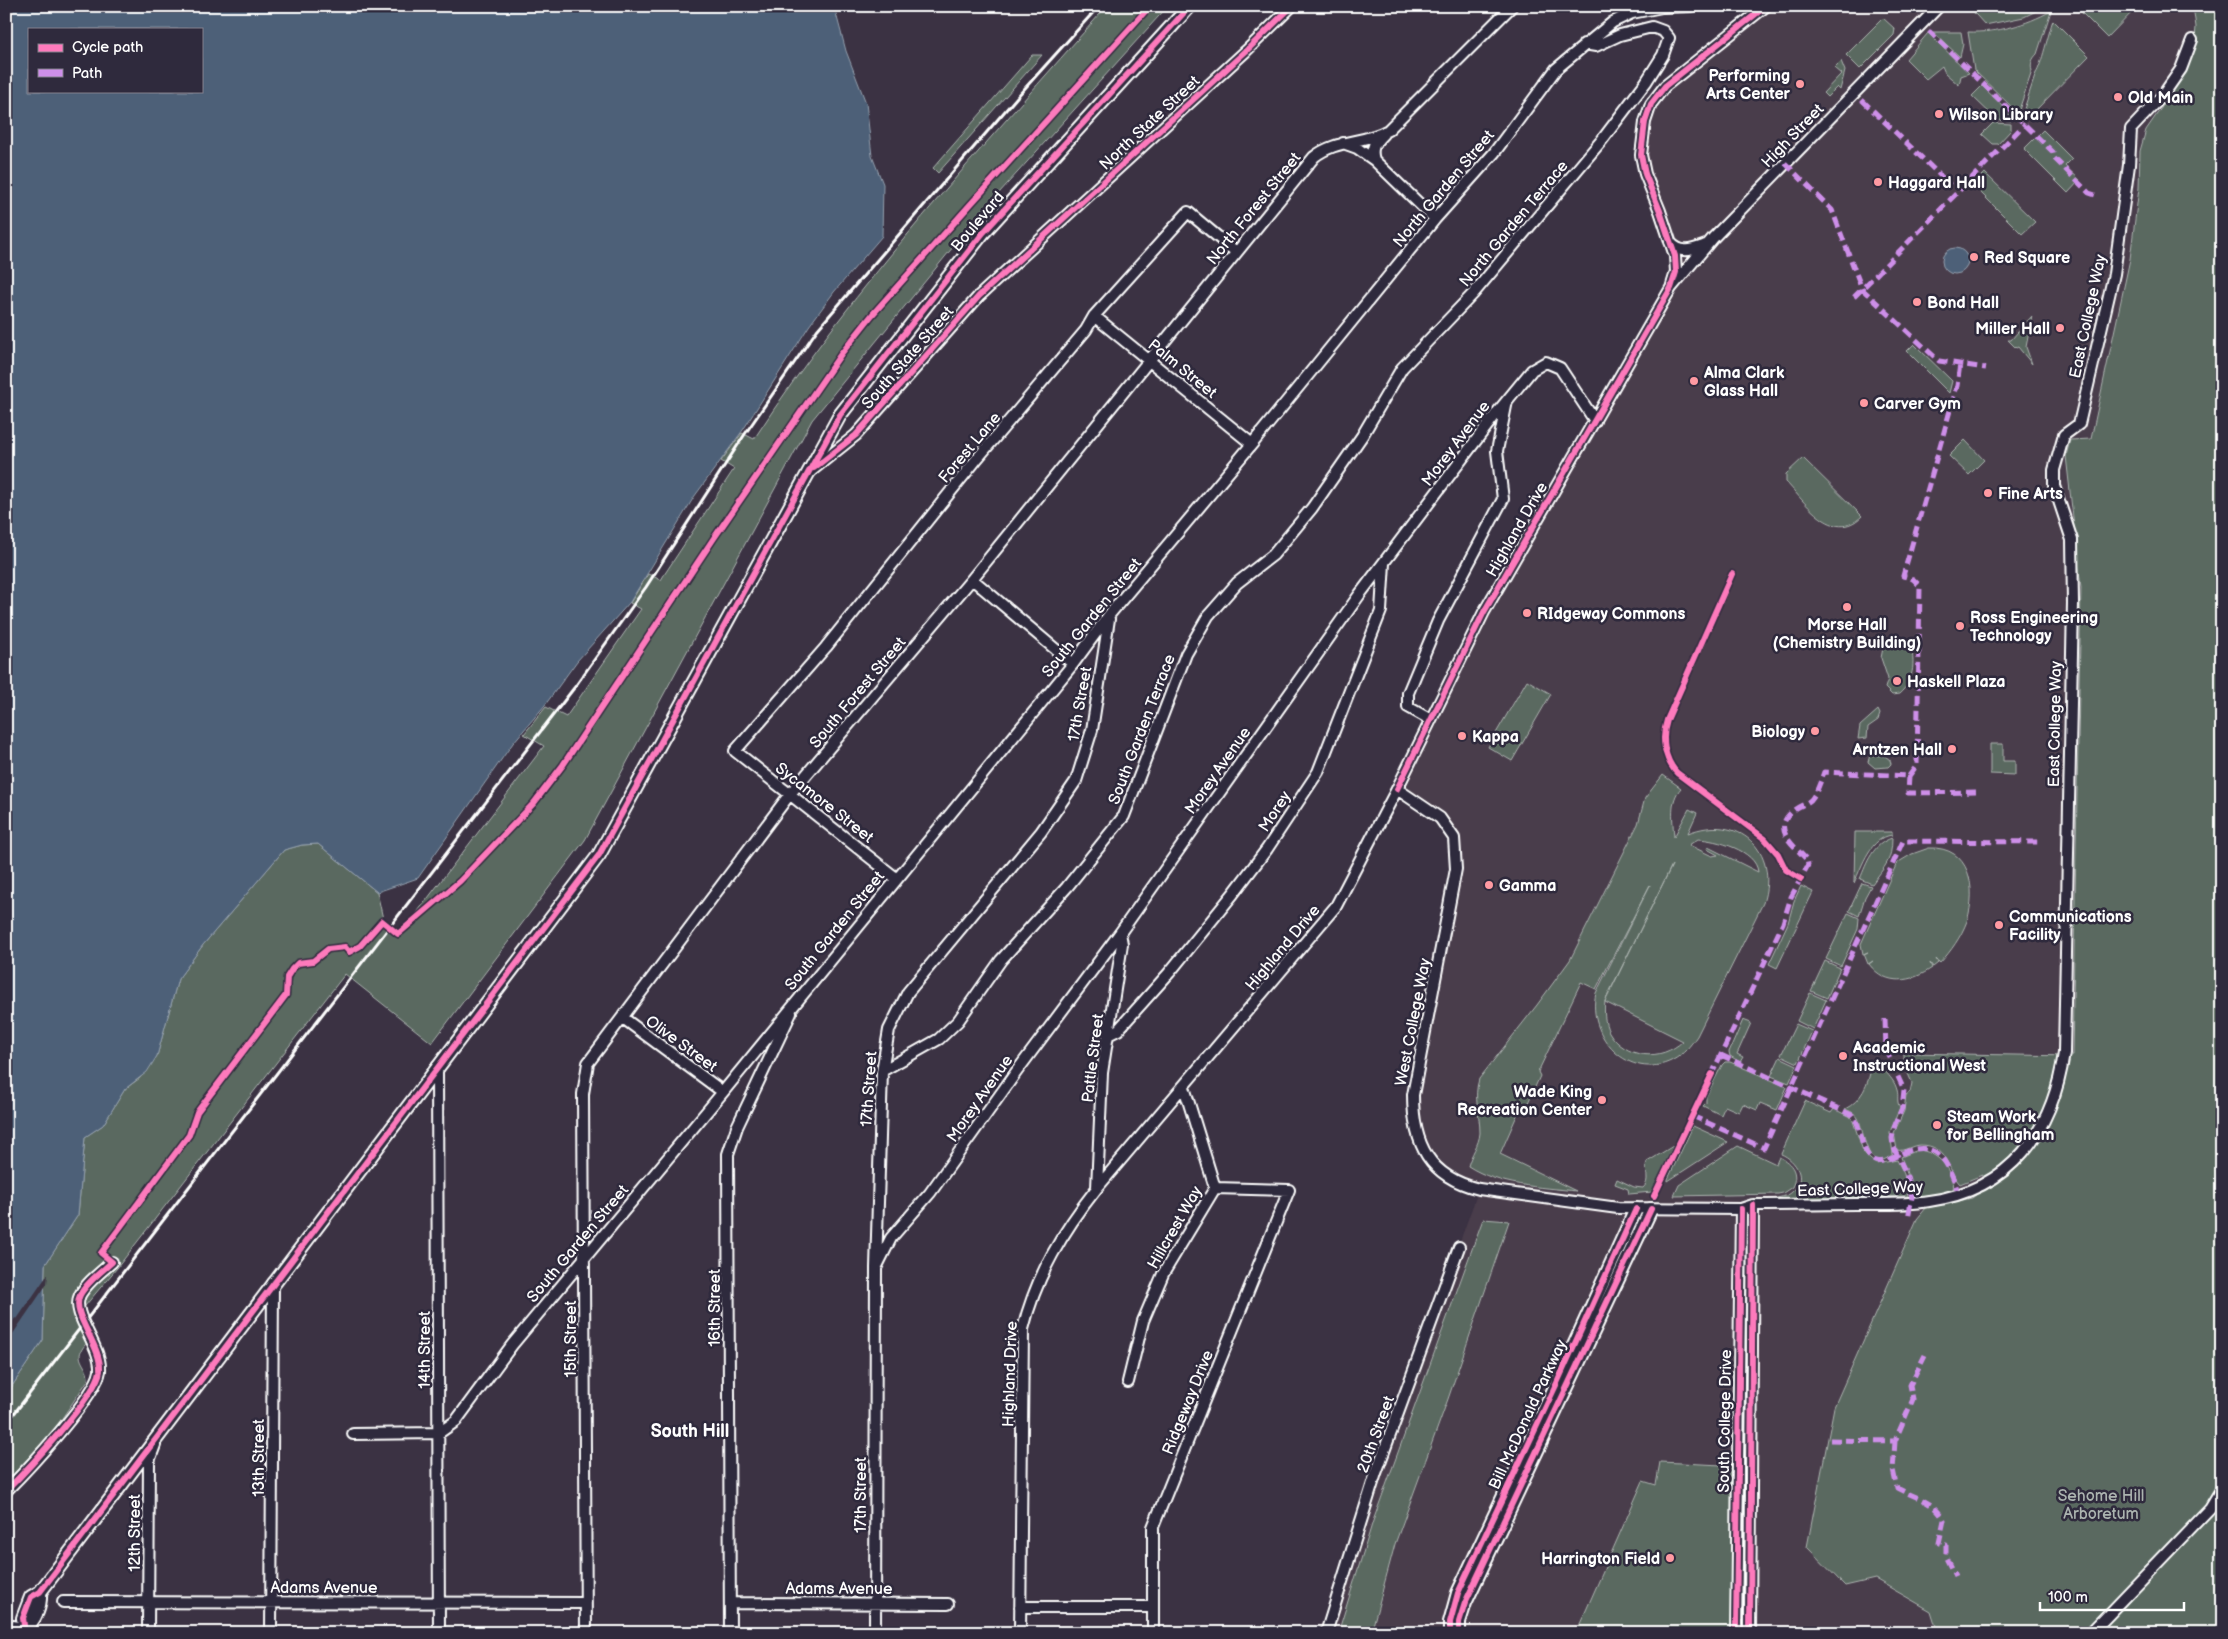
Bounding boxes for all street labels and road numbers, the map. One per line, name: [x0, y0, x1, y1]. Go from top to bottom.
street label: North State Street: [1096, 72, 1204, 174]
street label: High Street: [1758, 100, 1828, 172]
street label: North Garden Street: [1390, 126, 1499, 251]
street label: North Forest Street: [1203, 149, 1305, 269]
street label: North Garden Terrace: [1456, 157, 1573, 291]
street label: Boulevard: [947, 188, 1009, 256]
street label: East College Way: [2066, 252, 2111, 380]
street label: South State Street: [858, 303, 958, 413]
street label: Palm Street: [1144, 336, 1220, 403]
street label: Morey Avenue: [1418, 397, 1495, 490]
street label: Forest Lane: [935, 408, 1006, 487]
street label: Highland Drive: [1483, 479, 1552, 580]
street label: South Garden Street: [1038, 554, 1146, 681]
street label: South Forest Street: [806, 633, 910, 752]
street label: South Garden Terrace: [1105, 651, 1180, 807]
street label: East College Way: [2045, 660, 2066, 787]
street label: 17th Street: [1065, 665, 1096, 743]
street label: Morey Avenue: [1181, 723, 1256, 818]
street label: Sycamore Street: [771, 759, 877, 847]
street label: Morey: [1255, 787, 1296, 836]
street label: South Garden Street: [781, 867, 889, 994]
street label: Highland Drive: [1242, 901, 1325, 995]
street label: West College Way: [1392, 956, 1435, 1088]
street label: Olive Street: [642, 1012, 721, 1077]
street label: Pattle Street: [1079, 1013, 1108, 1104]
street label: 17th Street: [857, 1051, 882, 1128]
street label: Morey Avenue: [943, 1051, 1018, 1146]
street label: East College Way: [1797, 1178, 1924, 1201]
street label: South Garden Street: [523, 1181, 633, 1307]
street label: Hillcrest Way: [1144, 1182, 1207, 1273]
street label: 16th Street: [706, 1269, 725, 1347]
street label: 15th Street: [562, 1300, 581, 1378]
street label: 14th Street: [416, 1311, 435, 1389]
street label: Highland Drive: [999, 1320, 1022, 1427]
street label: Bill McDonald Parkway: [1485, 1336, 1572, 1493]
street label: Ridgeway Drive: [1159, 1347, 1218, 1458]
street label: South College Drive: [1715, 1349, 1736, 1493]
street label: 20th Street: [1354, 1393, 1399, 1476]
street label: 13th Street: [250, 1419, 269, 1497]
street label: 17th Street: [852, 1457, 871, 1533]
street label: 12th Street: [126, 1494, 145, 1572]
street label: Adams Avenue: [271, 1579, 378, 1598]
street label: Adams Avenue: [786, 1580, 893, 1599]

